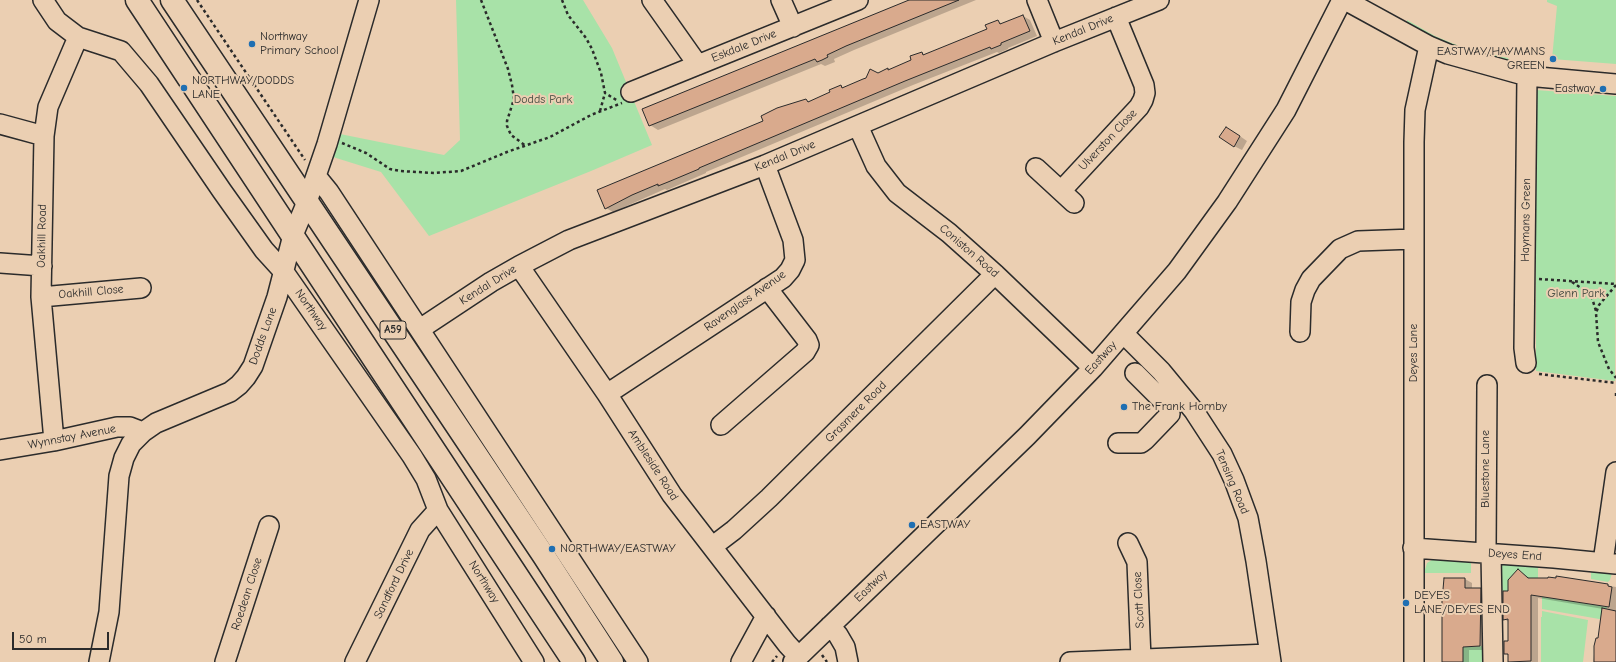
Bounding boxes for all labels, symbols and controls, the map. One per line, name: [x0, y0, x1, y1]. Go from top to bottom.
street label: Kendal Drive: [1050, 11, 1116, 49]
street label: Eskdale Drive: [709, 26, 779, 66]
place label: Northway Primary School: [260, 30, 339, 58]
marker: Northway Primary School: [247, 39, 257, 49]
place label: EASTWAY/HAYMANS GREEN: [1437, 45, 1545, 73]
marker: EASTWAY/HAYMANS GREEN: [1548, 54, 1558, 64]
place label: NORTHWAY/DODDS LANE: [192, 74, 294, 102]
place label: Eastway: [1555, 82, 1595, 96]
marker: NORTHWAY/DODDS LANE: [179, 83, 189, 93]
marker: Eastway: [1598, 84, 1608, 94]
park label: Dodds Park: [514, 93, 572, 107]
street label: Ulverston Close: [1076, 106, 1140, 174]
street label: Kendal Drive: [752, 137, 818, 175]
street label: Haymans Green: [1518, 178, 1534, 262]
street label: Oakhill Road: [34, 204, 50, 268]
street label: Coniston Road: [936, 221, 1002, 281]
street label: Kendal Drive: [457, 262, 519, 308]
street label: Ravenglass Avenue: [701, 267, 789, 335]
street label: Oakhill Close: [58, 282, 124, 302]
street label: Northway: [292, 286, 330, 334]
park label: Glenn Park: [1547, 287, 1605, 301]
street label: Dodds Lane: [246, 305, 280, 367]
road number: A59: [380, 321, 406, 339]
street label: Deyes Lane: [1407, 324, 1421, 382]
street label: Eastway: [1082, 338, 1120, 378]
street label: Grasmere Road: [822, 378, 890, 446]
place label: The Frank Hornby: [1132, 400, 1227, 414]
marker: The Frank Hornby: [1119, 402, 1129, 412]
street label: Wynnstay Avenue: [27, 421, 117, 453]
street label: Ambleside Road: [625, 427, 681, 503]
street label: Bluestone Lane: [1479, 430, 1493, 508]
street label: Tensing Road: [1212, 448, 1252, 516]
place label: EASTWAY: [920, 518, 970, 532]
marker: EASTWAY: [907, 520, 917, 530]
place label: NORTHWAY/EASTWAY: [560, 542, 676, 556]
marker: NORTHWAY/EASTWAY: [547, 544, 557, 554]
street label: Deyes End: [1488, 546, 1542, 564]
street label: Sandford Drive: [371, 547, 417, 621]
street label: Roedean Close: [228, 556, 266, 632]
street label: Northway: [465, 558, 503, 606]
street label: Eastway: [851, 567, 891, 605]
street label: Scott Close: [1130, 571, 1148, 629]
place label: DEYES LANE/DEYES END: [1414, 589, 1510, 617]
marker: DEYES LANE/DEYES END: [1401, 598, 1411, 608]
scale bar: [14, 624, 111, 650]
text: 50 m: [19, 632, 47, 646]

